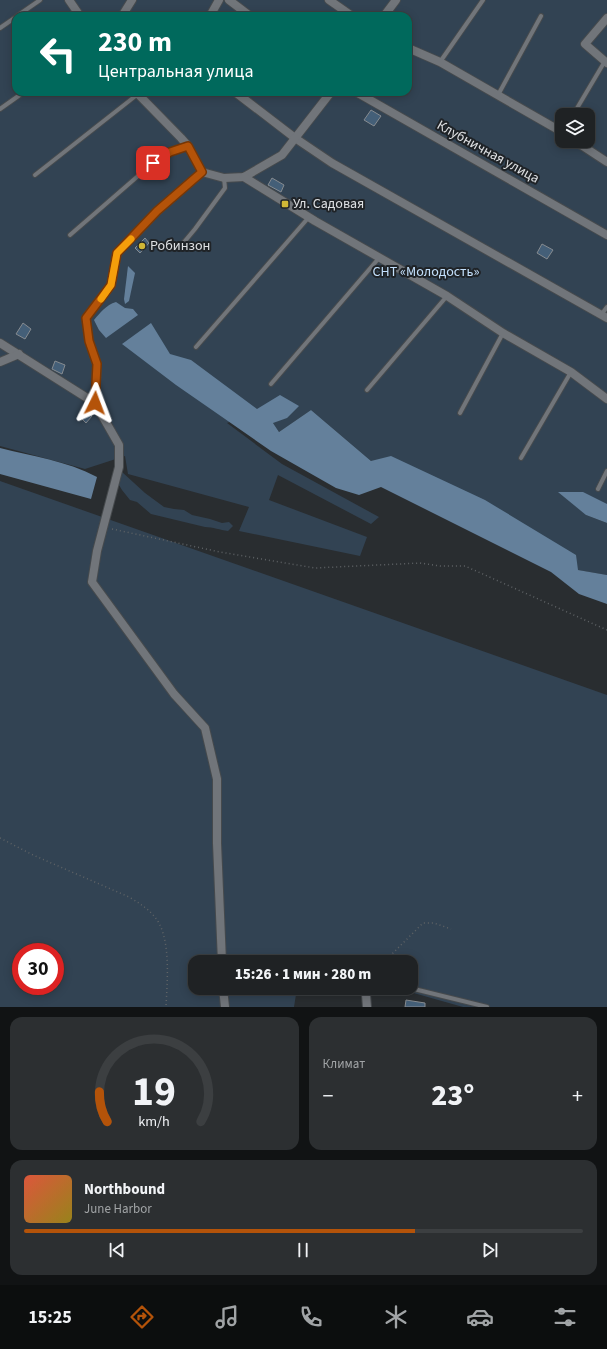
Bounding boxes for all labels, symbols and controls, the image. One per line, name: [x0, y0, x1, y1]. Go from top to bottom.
text: 230 m: [98, 22, 172, 62]
icon: left: [32, 28, 84, 80]
text: Центральная улица: [98, 59, 253, 84]
map controls: [555, 108, 595, 148]
button: layers: [555, 108, 595, 148]
street label: Клубничная улица: [433, 115, 543, 189]
pin: [136, 146, 170, 180]
icon: arrive: [142, 152, 164, 174]
place label: Ул. Садовая: [293, 194, 364, 214]
marker: Ул. Садовая: [280, 199, 290, 209]
place label: Робинзон: [150, 236, 210, 256]
marker: Робинзон: [137, 241, 147, 251]
park label: СНТ «Молодость»: [373, 262, 479, 282]
position arrow: [74, 382, 116, 424]
speed limit sign: 30: [12, 943, 64, 995]
text: 15:26 · 1 мин · 280 m: [235, 964, 371, 985]
text: Климат: [323, 1055, 365, 1073]
text: 19: [132, 1061, 176, 1121]
text: 23°: [431, 1074, 474, 1117]
text: −: [323, 1080, 333, 1112]
text: +: [572, 1080, 583, 1112]
text: km/h: [138, 1110, 170, 1131]
text: Northbound: [84, 1179, 165, 1200]
text: June Harbor: [84, 1200, 152, 1218]
icon: previous: [106, 1239, 128, 1261]
icon: pause: [292, 1239, 314, 1261]
icon: next: [479, 1239, 501, 1261]
icon: directions: [128, 1303, 156, 1331]
icon: music: [213, 1303, 241, 1331]
icon: phone: [297, 1303, 325, 1331]
icon: climate: [382, 1303, 410, 1331]
icon: car: [466, 1303, 494, 1331]
icon: filters: [551, 1303, 579, 1331]
text: 15:25: [28, 1305, 72, 1330]

